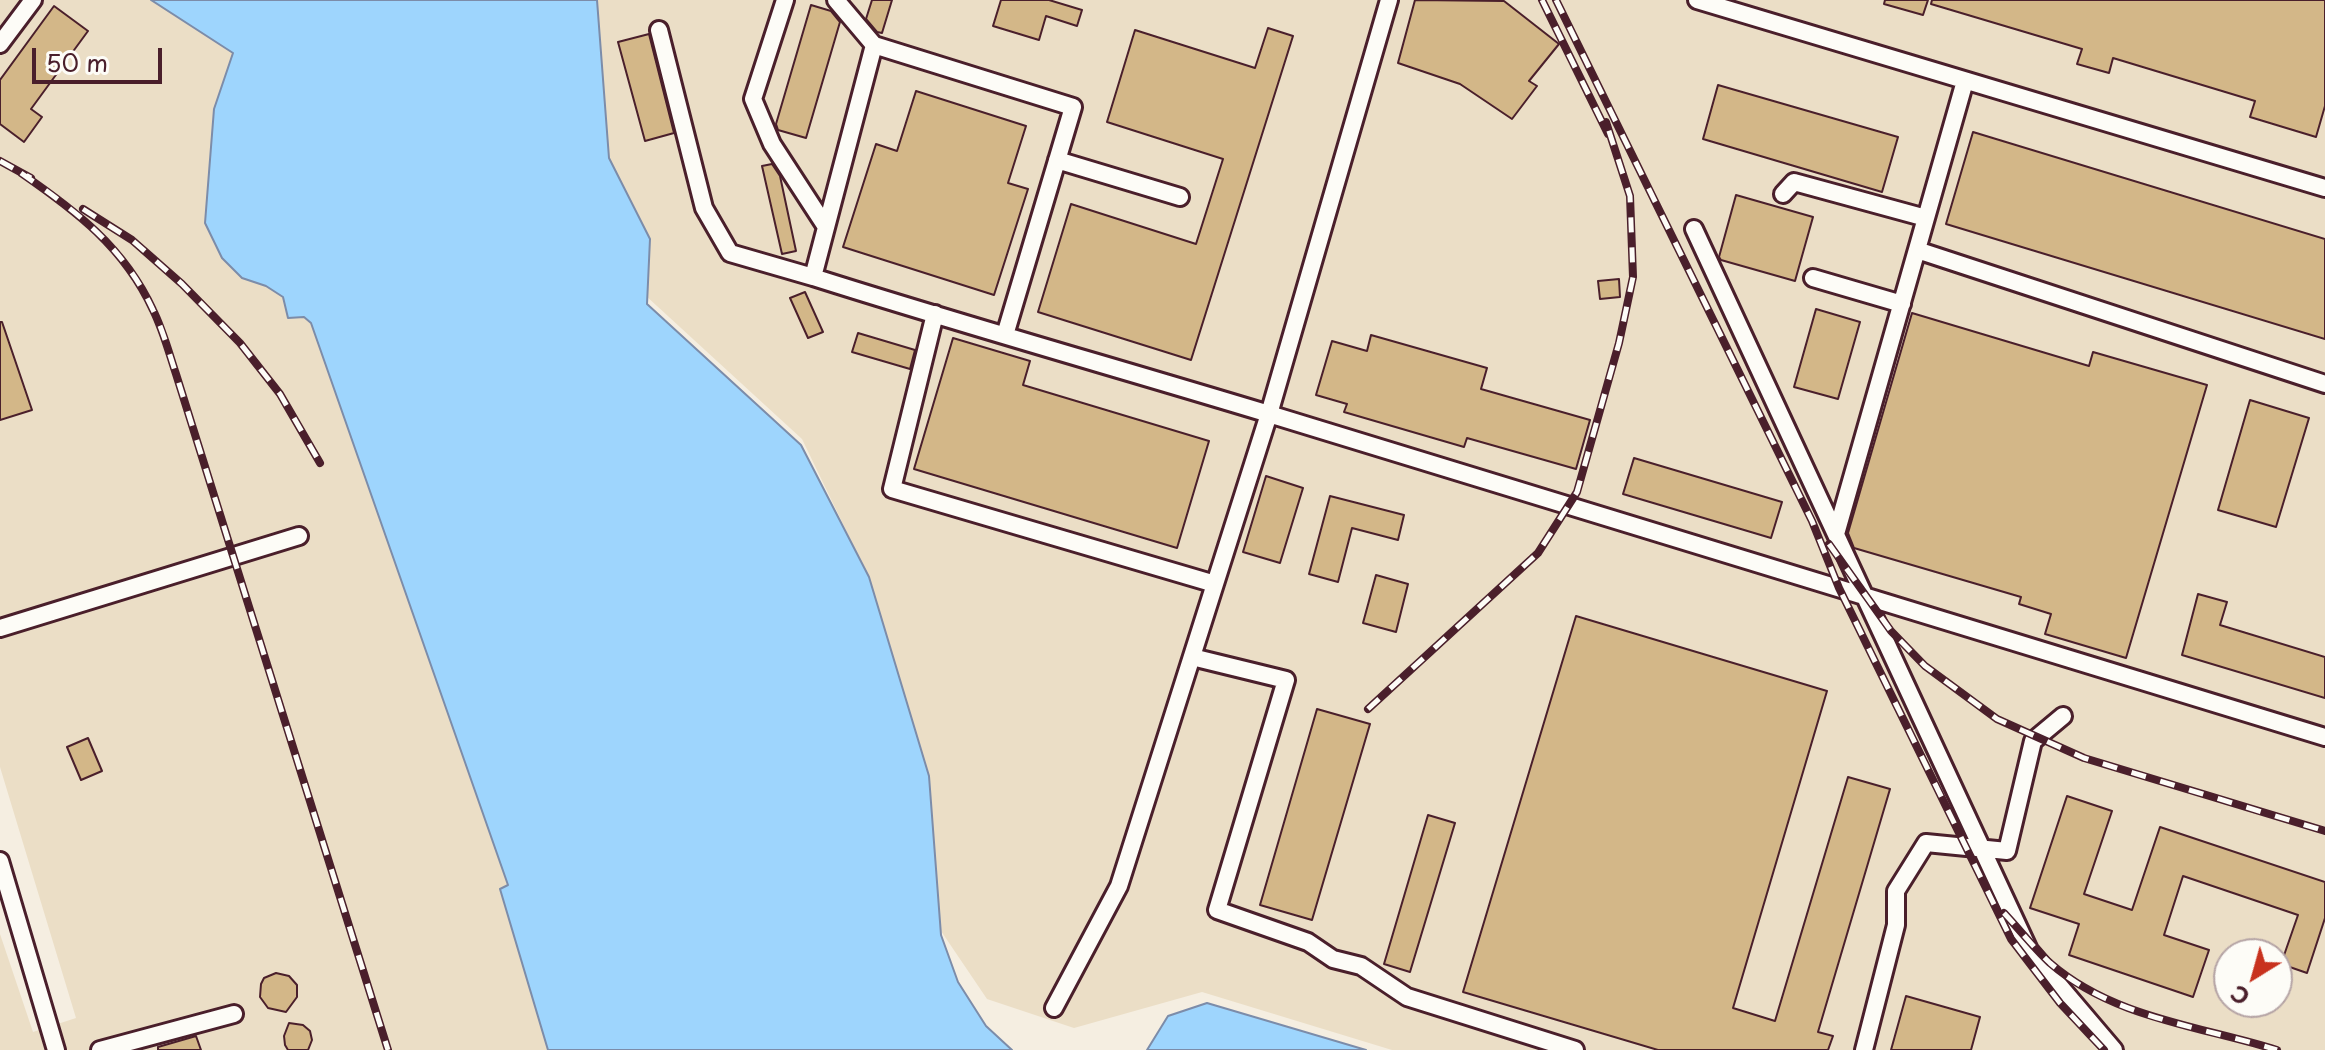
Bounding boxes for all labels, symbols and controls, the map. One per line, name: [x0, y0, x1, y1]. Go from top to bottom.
scale bar: [36, 32, 166, 82]
text: 50 m: [46, 44, 108, 80]
north arrow: [2213, 938, 2293, 1018]
text: С: [2223, 978, 2256, 1014]

